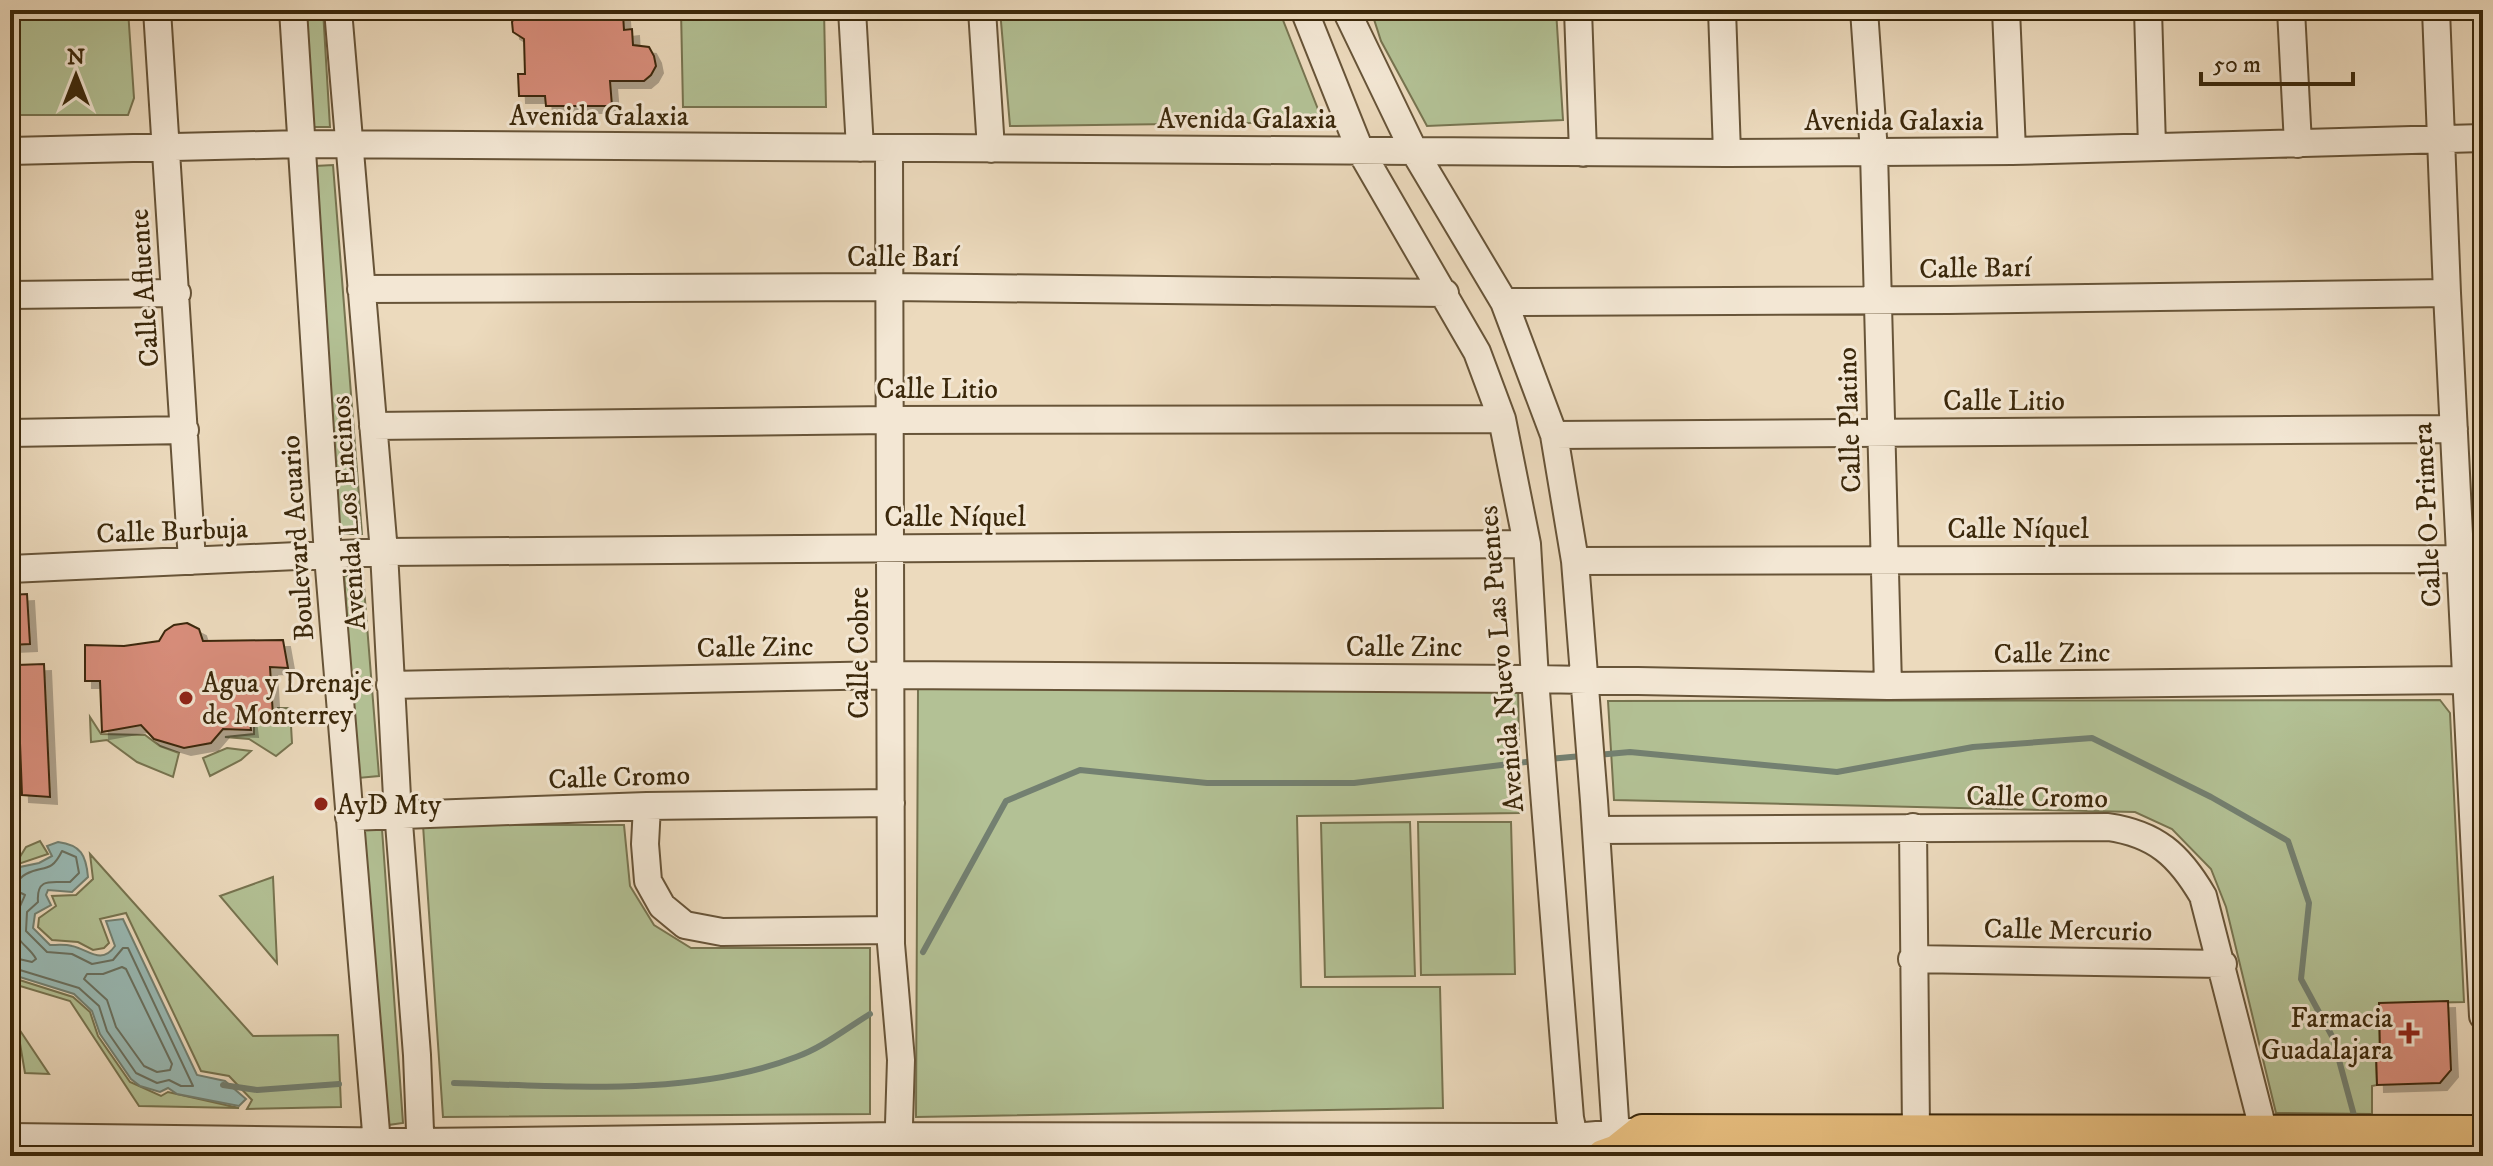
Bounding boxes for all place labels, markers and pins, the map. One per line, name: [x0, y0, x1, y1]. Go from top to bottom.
place label: Agua y Drenaje de Monterrey: [202, 666, 372, 733]
marker: Agua y Drenaje de Monterrey: [177, 689, 195, 707]
place label: AyD Mty: [337, 788, 442, 823]
marker: AyD Mty: [312, 795, 330, 813]
place label: Farmacia Guadalajara: [2261, 1001, 2393, 1068]
marker: Farmacia Guadalajara: [2400, 1024, 2418, 1042]

